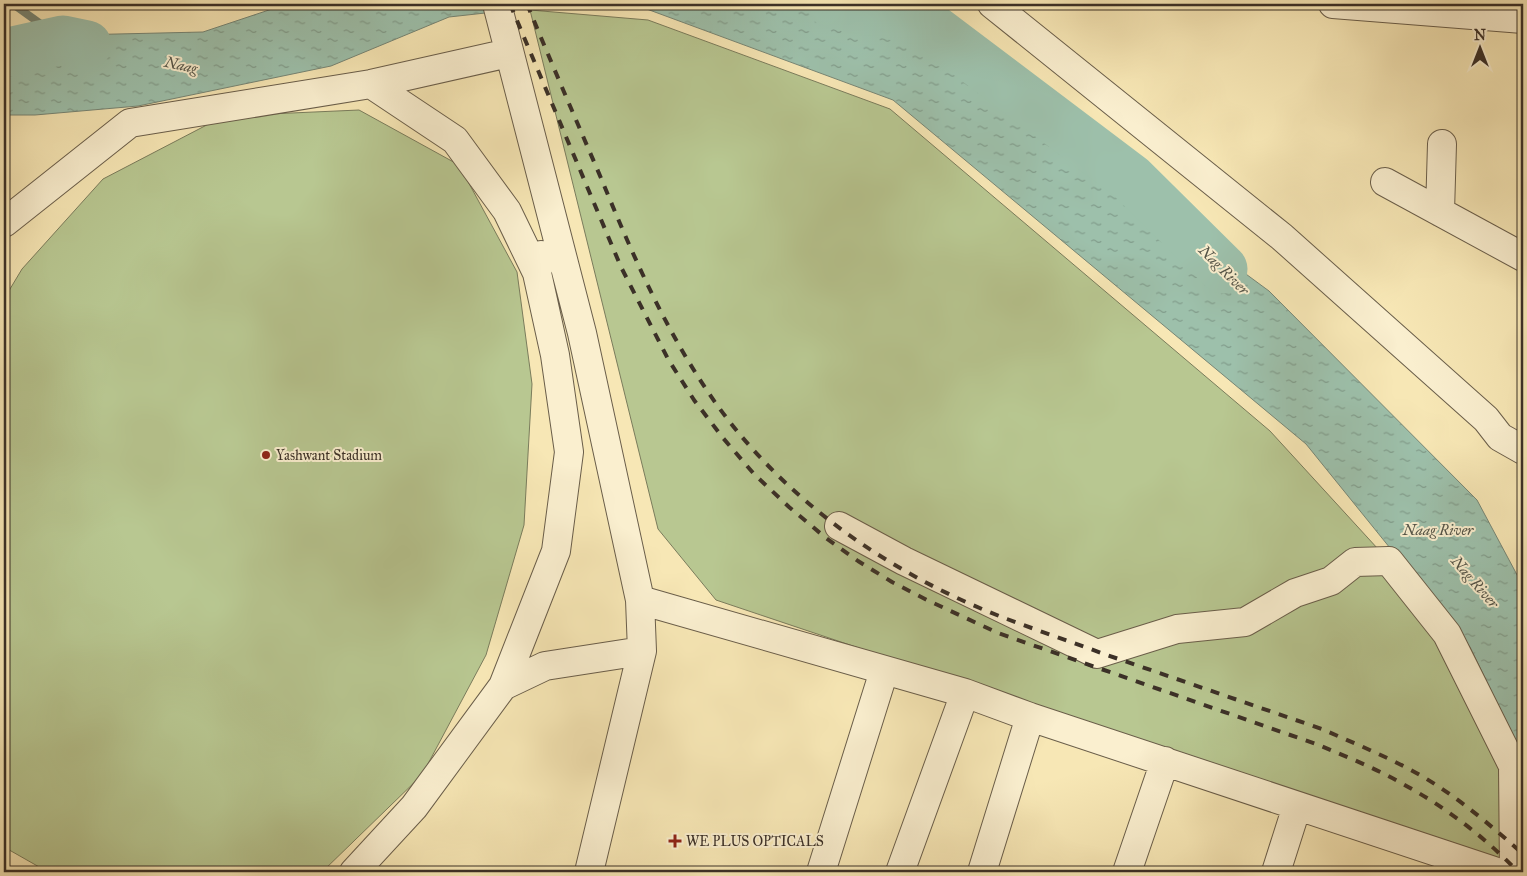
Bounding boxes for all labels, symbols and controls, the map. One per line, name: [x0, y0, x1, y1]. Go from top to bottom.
north arrow: [1454, 22, 1504, 72]
text: N: [1474, 27, 1486, 44]
water label: Naag: [162, 53, 200, 78]
water label: Nag River: [1195, 241, 1253, 299]
place label: Yashwant Stadium: [276, 447, 382, 464]
marker: Yashwant Stadium: [260, 449, 272, 461]
water label: Naag River: [1402, 521, 1474, 539]
water label: Nag River: [1447, 551, 1503, 612]
place label: WE PLUS OPTICALS: [686, 833, 824, 850]
marker: WE PLUS OPTICALS: [668, 834, 682, 848]

